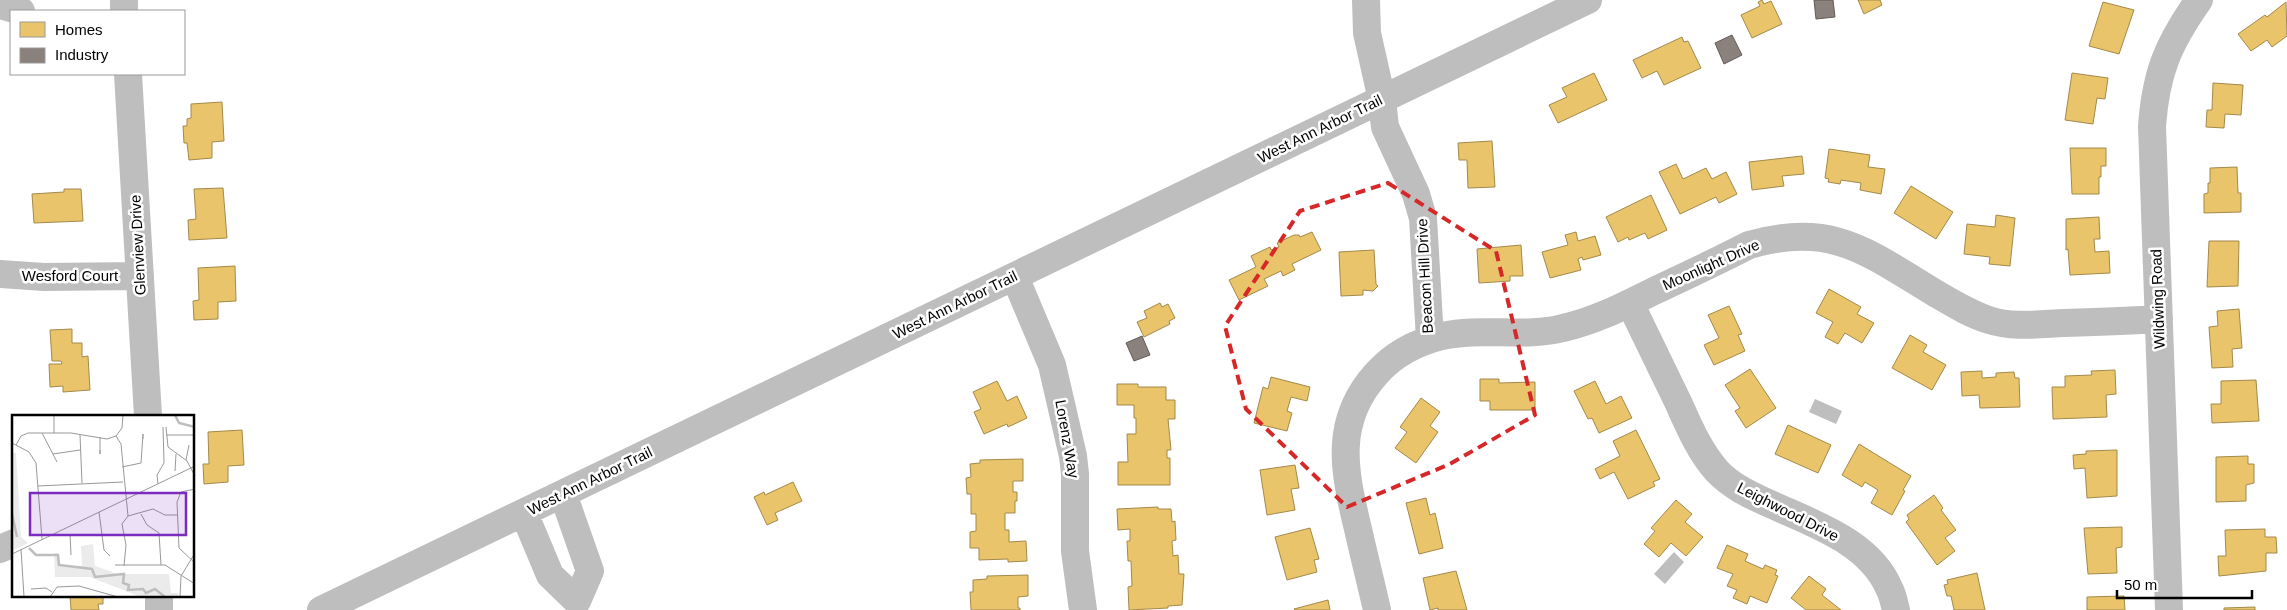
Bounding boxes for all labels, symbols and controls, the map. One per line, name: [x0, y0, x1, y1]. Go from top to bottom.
legend: [10, 10, 185, 75]
text: Homes: [55, 21, 103, 38]
text: Industry: [55, 46, 109, 63]
street label: West Ann Arbor Trail: [1255, 91, 1385, 166]
street label: Glenview Drive: [126, 194, 149, 296]
street label: Beacon Hill Drive: [1413, 218, 1436, 334]
street label: Moonlight Drive: [1660, 236, 1762, 294]
street label: Wildwing Road: [2147, 249, 2168, 349]
street label: Wesford Court: [22, 267, 119, 284]
street label: West Ann Arbor Trail: [890, 267, 1020, 342]
street label: Lorenz Way: [1052, 398, 1083, 480]
inset map: [12, 415, 195, 598]
street label: West Ann Arbor Trail: [525, 443, 655, 518]
street label: Leighwood Drive: [1735, 479, 1842, 544]
scale bar: [2117, 568, 2252, 600]
text: 50 m: [2124, 576, 2157, 593]

